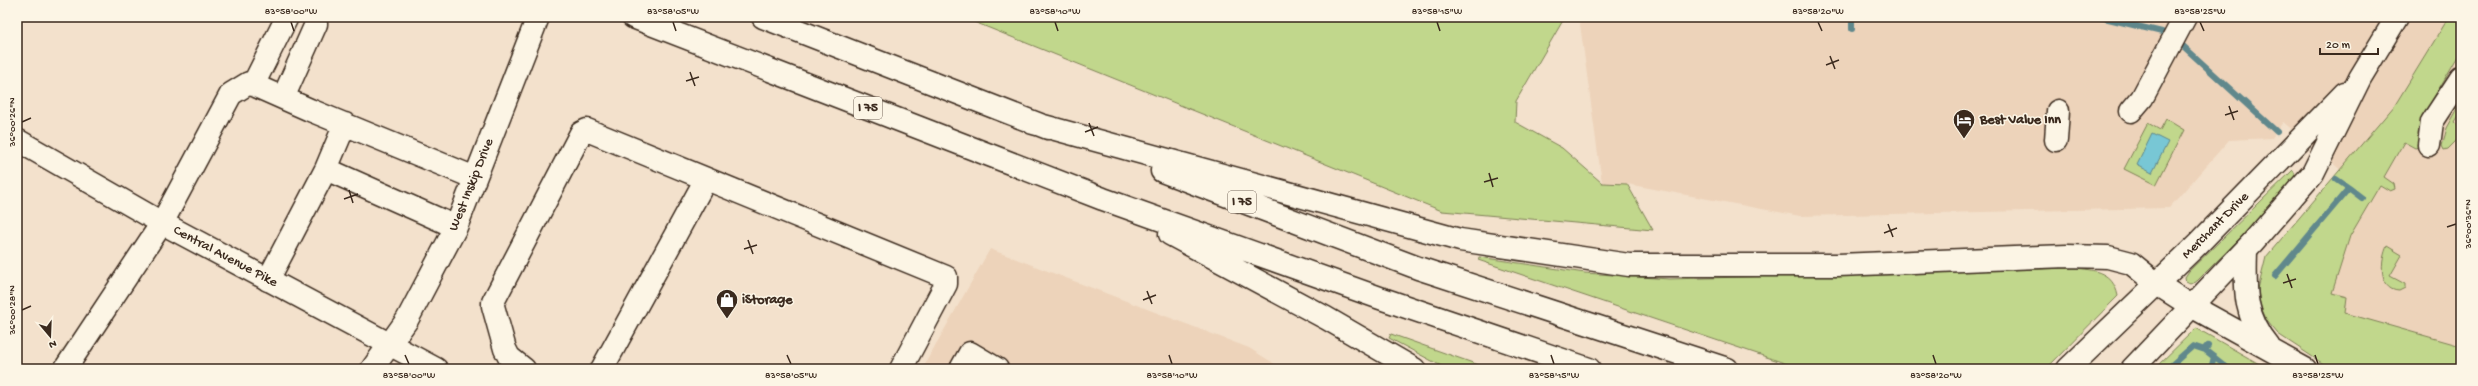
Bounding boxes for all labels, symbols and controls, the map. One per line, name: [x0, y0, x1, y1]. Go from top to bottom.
text: 83°58'00"W: [265, 6, 318, 18]
text: 83°58'05"W: [647, 6, 700, 18]
text: 83°58'10"W: [1030, 6, 1081, 18]
text: 83°58'15"W: [1412, 6, 1463, 18]
text: 83°58'20"W: [1792, 6, 1844, 18]
text: 83°58'25"W: [2174, 6, 2226, 18]
scale bar: [2320, 30, 2378, 56]
text: 20 m: [2326, 39, 2351, 53]
text: 36°00'26"N: [7, 97, 19, 148]
road number: I 75: [854, 97, 882, 119]
hotel icon: Best Value Inn: [1951, 107, 1977, 140]
place label: Best Value Inn: [1979, 112, 2061, 129]
street label: West Inskip Drive: [446, 135, 499, 234]
street label: Merchant Drive: [2179, 188, 2254, 263]
road number: I 75: [1228, 191, 1256, 213]
text: 36°00'36"N: [2463, 199, 2475, 250]
street label: Central Avenue Pike: [170, 222, 281, 292]
text: 36°00'28"N: [7, 285, 19, 336]
shop icon: iStorage: [714, 287, 740, 320]
place label: iStorage: [742, 292, 793, 309]
north arrow: [30, 316, 70, 356]
text: N: [47, 337, 58, 350]
text: 83°58'00"W: [383, 370, 436, 382]
text: 83°58'05"W: [765, 370, 818, 382]
text: 83°58'10"W: [1147, 370, 1198, 382]
text: 83°58'15"W: [1529, 370, 1580, 382]
text: 83°58'20"W: [1910, 370, 1962, 382]
text: 83°58'25"W: [2292, 370, 2344, 382]

